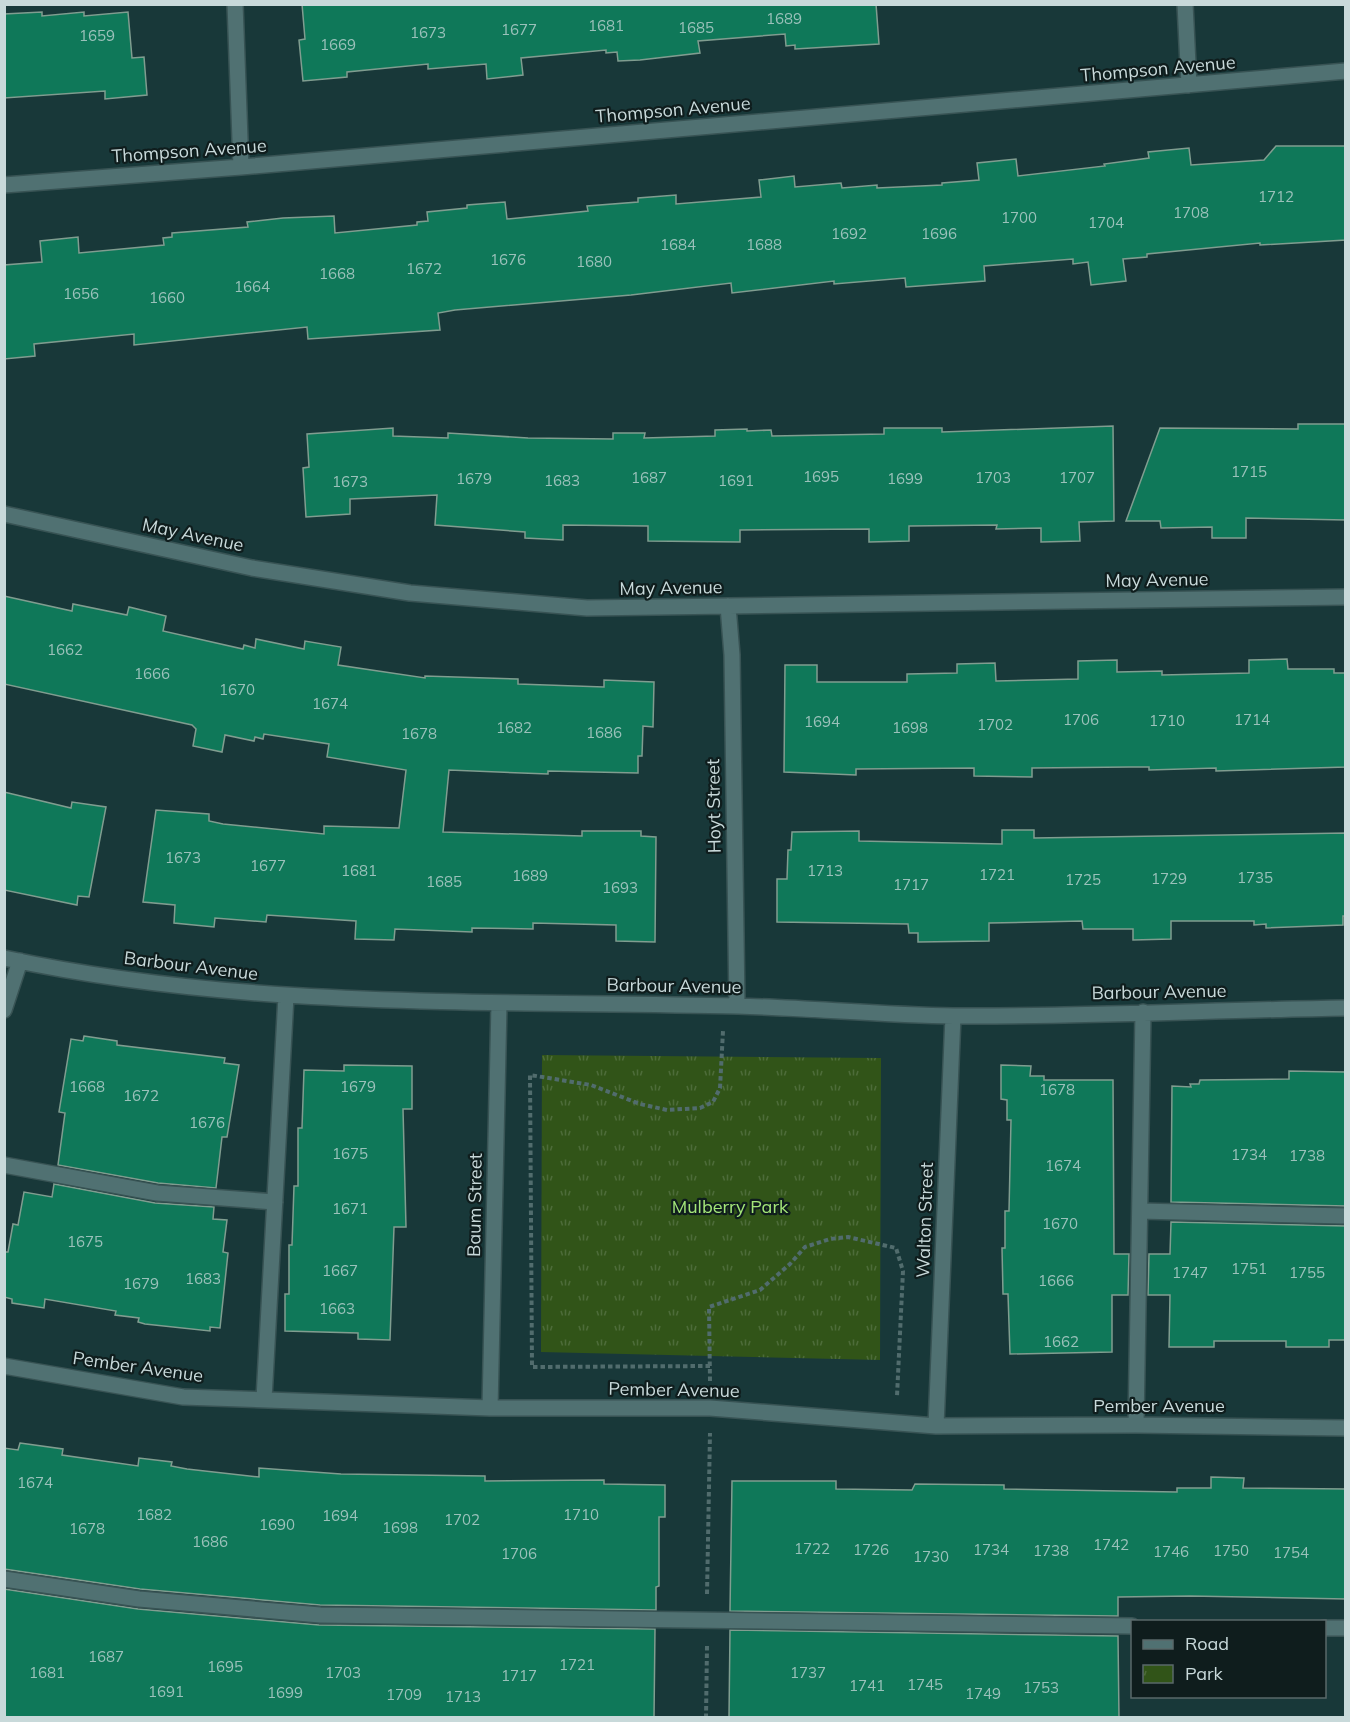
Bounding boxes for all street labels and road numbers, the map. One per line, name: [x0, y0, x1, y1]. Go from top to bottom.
street label: Thompson Avenue: [1080, 50, 1236, 87]
street label: Thompson Avenue: [595, 91, 751, 128]
street label: Thompson Avenue: [111, 134, 267, 167]
street label: May Avenue: [140, 513, 246, 556]
street label: May Avenue: [1105, 567, 1209, 592]
street label: May Avenue: [619, 575, 723, 600]
street label: Hoyt Street: [701, 759, 726, 853]
street label: Barbour Avenue: [123, 946, 259, 985]
street label: Barbour Avenue: [606, 973, 742, 998]
street label: Barbour Avenue: [1091, 979, 1227, 1004]
street label: Baum Street: [462, 1153, 487, 1257]
street label: Walton Street: [911, 1162, 938, 1278]
street label: Pember Avenue: [71, 1346, 205, 1387]
street label: Pember Avenue: [608, 1377, 740, 1402]
street label: Pember Avenue: [1093, 1394, 1225, 1417]

